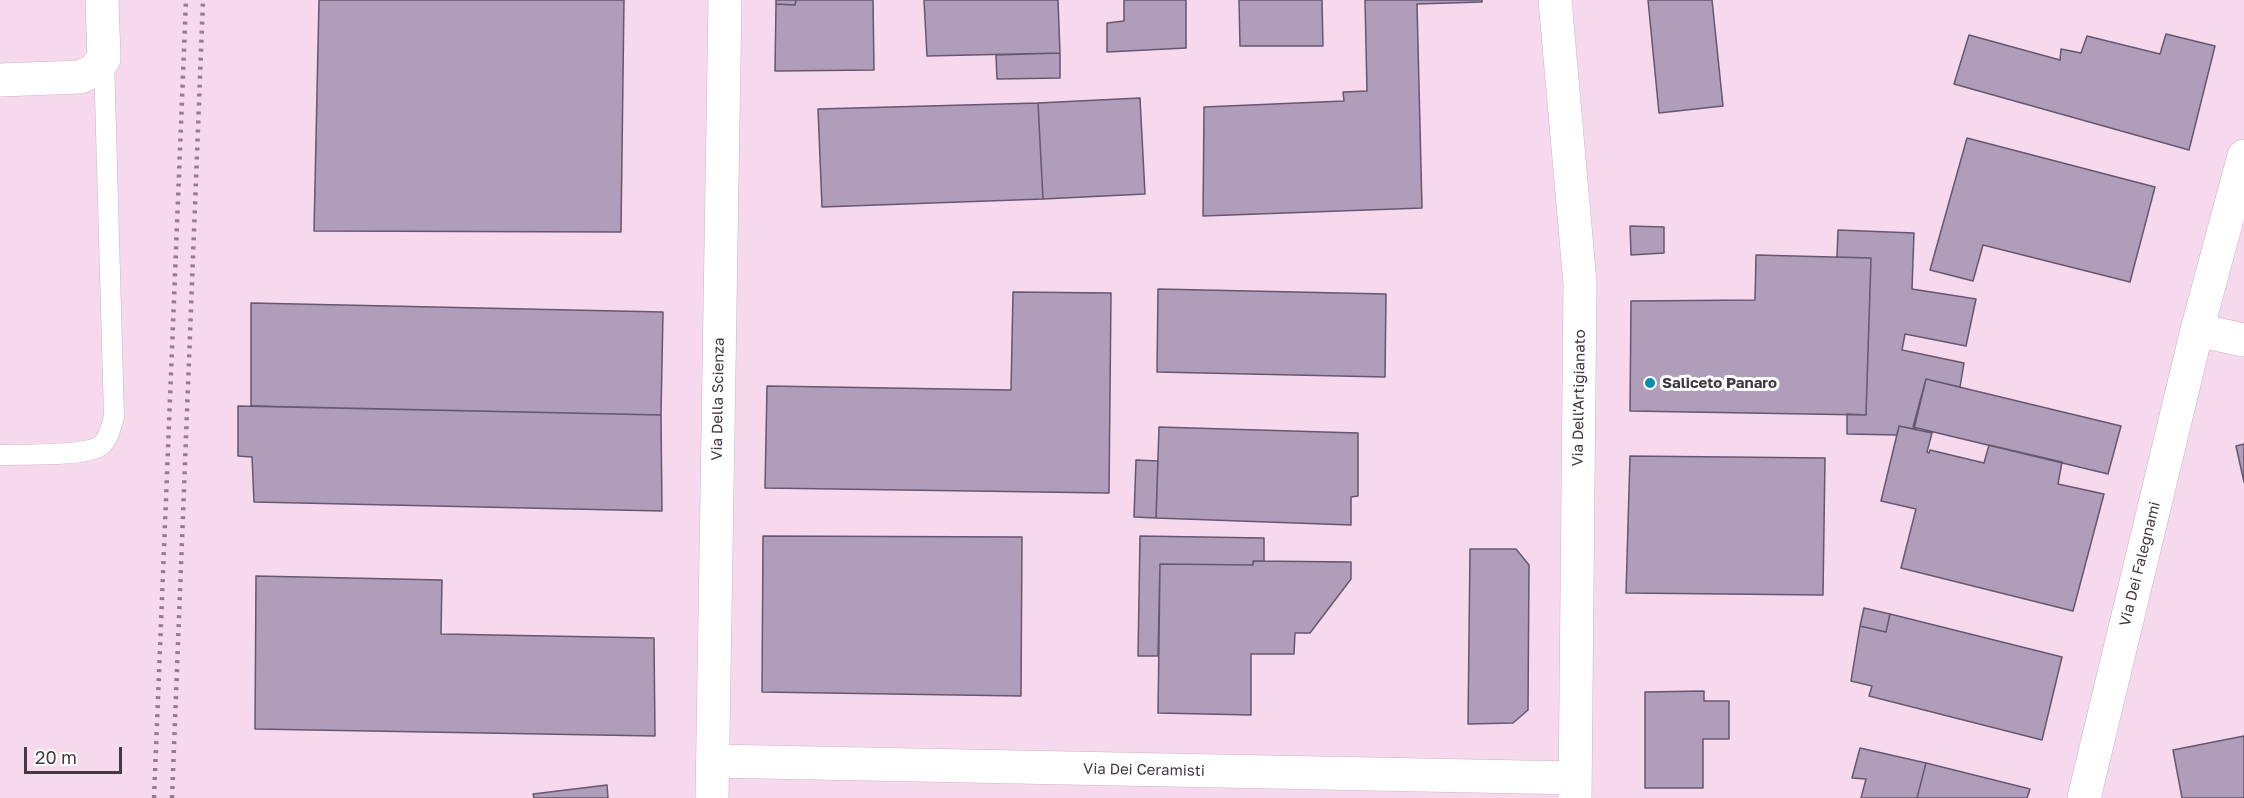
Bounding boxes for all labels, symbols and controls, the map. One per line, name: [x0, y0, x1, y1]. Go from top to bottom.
street label: Via Dell'Artigianato: [1569, 329, 1589, 467]
street label: Via Della Scienza: [708, 337, 728, 461]
place label: Saliceto Panaro: [1662, 374, 1777, 392]
marker: Saliceto Panaro: [1643, 376, 1657, 390]
street label: Via Dei Falegnami: [2116, 500, 2164, 628]
scale bar: [27, 735, 124, 773]
text: 20 m: [35, 746, 77, 768]
street label: Via Dei Ceramisti: [1083, 760, 1205, 780]

